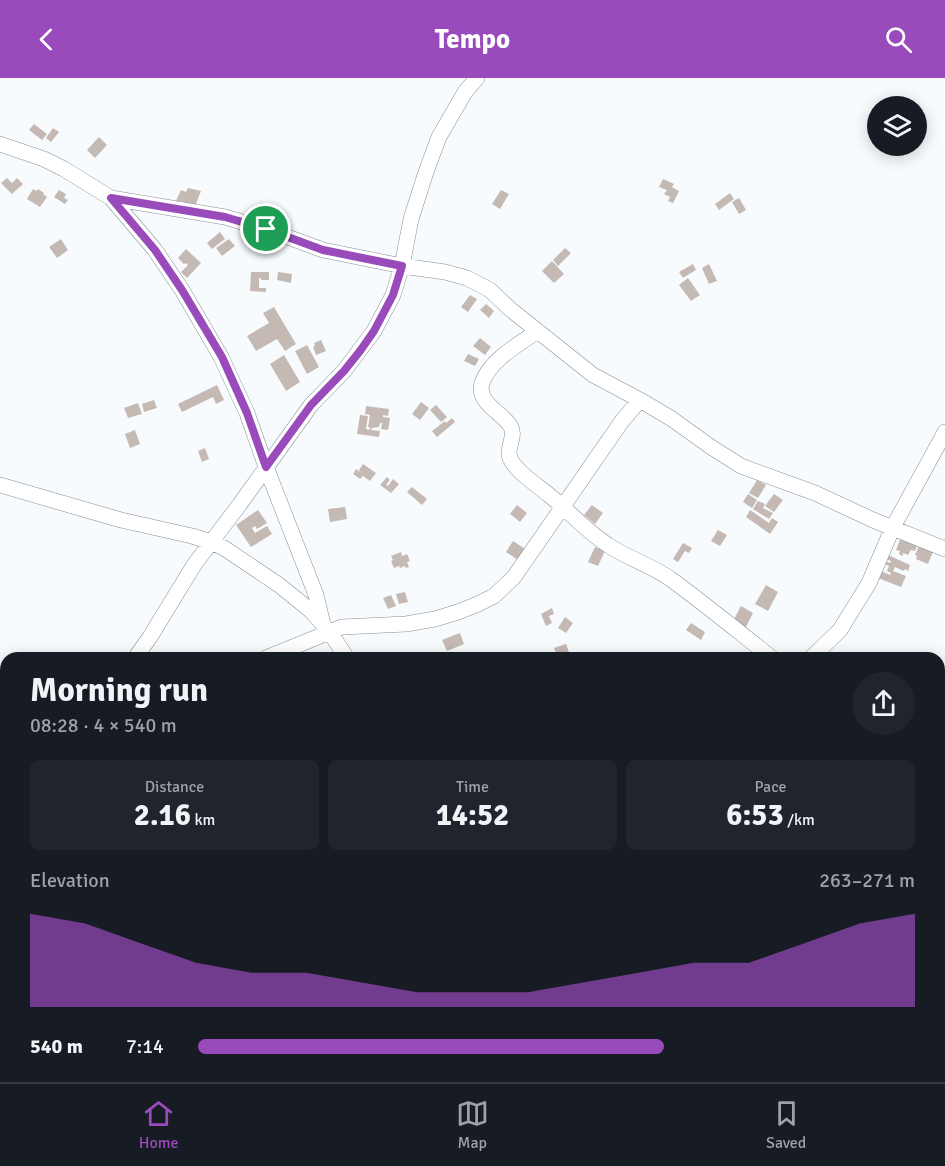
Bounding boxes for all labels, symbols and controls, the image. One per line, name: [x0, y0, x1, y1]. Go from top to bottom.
icon: back: [30, 23, 63, 56]
text: Tempo: [435, 23, 510, 56]
icon: search: [882, 23, 915, 56]
map controls: [867, 96, 927, 156]
button: layers: [867, 96, 927, 156]
pin: [240, 203, 291, 254]
icon: arrive: [249, 212, 282, 245]
text: Morning run: [30, 670, 208, 711]
button: share: [852, 672, 915, 735]
text: 08:28 · 4 × 540 m: [30, 713, 177, 738]
text: Distance: [145, 777, 204, 797]
text: Time: [456, 777, 489, 797]
text: Pace: [754, 777, 787, 797]
text: 2.16: [134, 797, 191, 834]
text: 14:52: [436, 797, 509, 834]
text: 6:53: [726, 797, 784, 834]
text: km: [191, 810, 215, 830]
text: /km: [784, 810, 815, 830]
text: Elevation: [30, 868, 110, 893]
text: 263–271 m: [819, 868, 915, 893]
text: 540 m: [30, 1034, 83, 1059]
text: 7:14: [126, 1034, 164, 1059]
tab: Home: [139, 1097, 179, 1153]
tab: Map: [456, 1097, 489, 1153]
tab: Saved: [766, 1097, 806, 1153]

